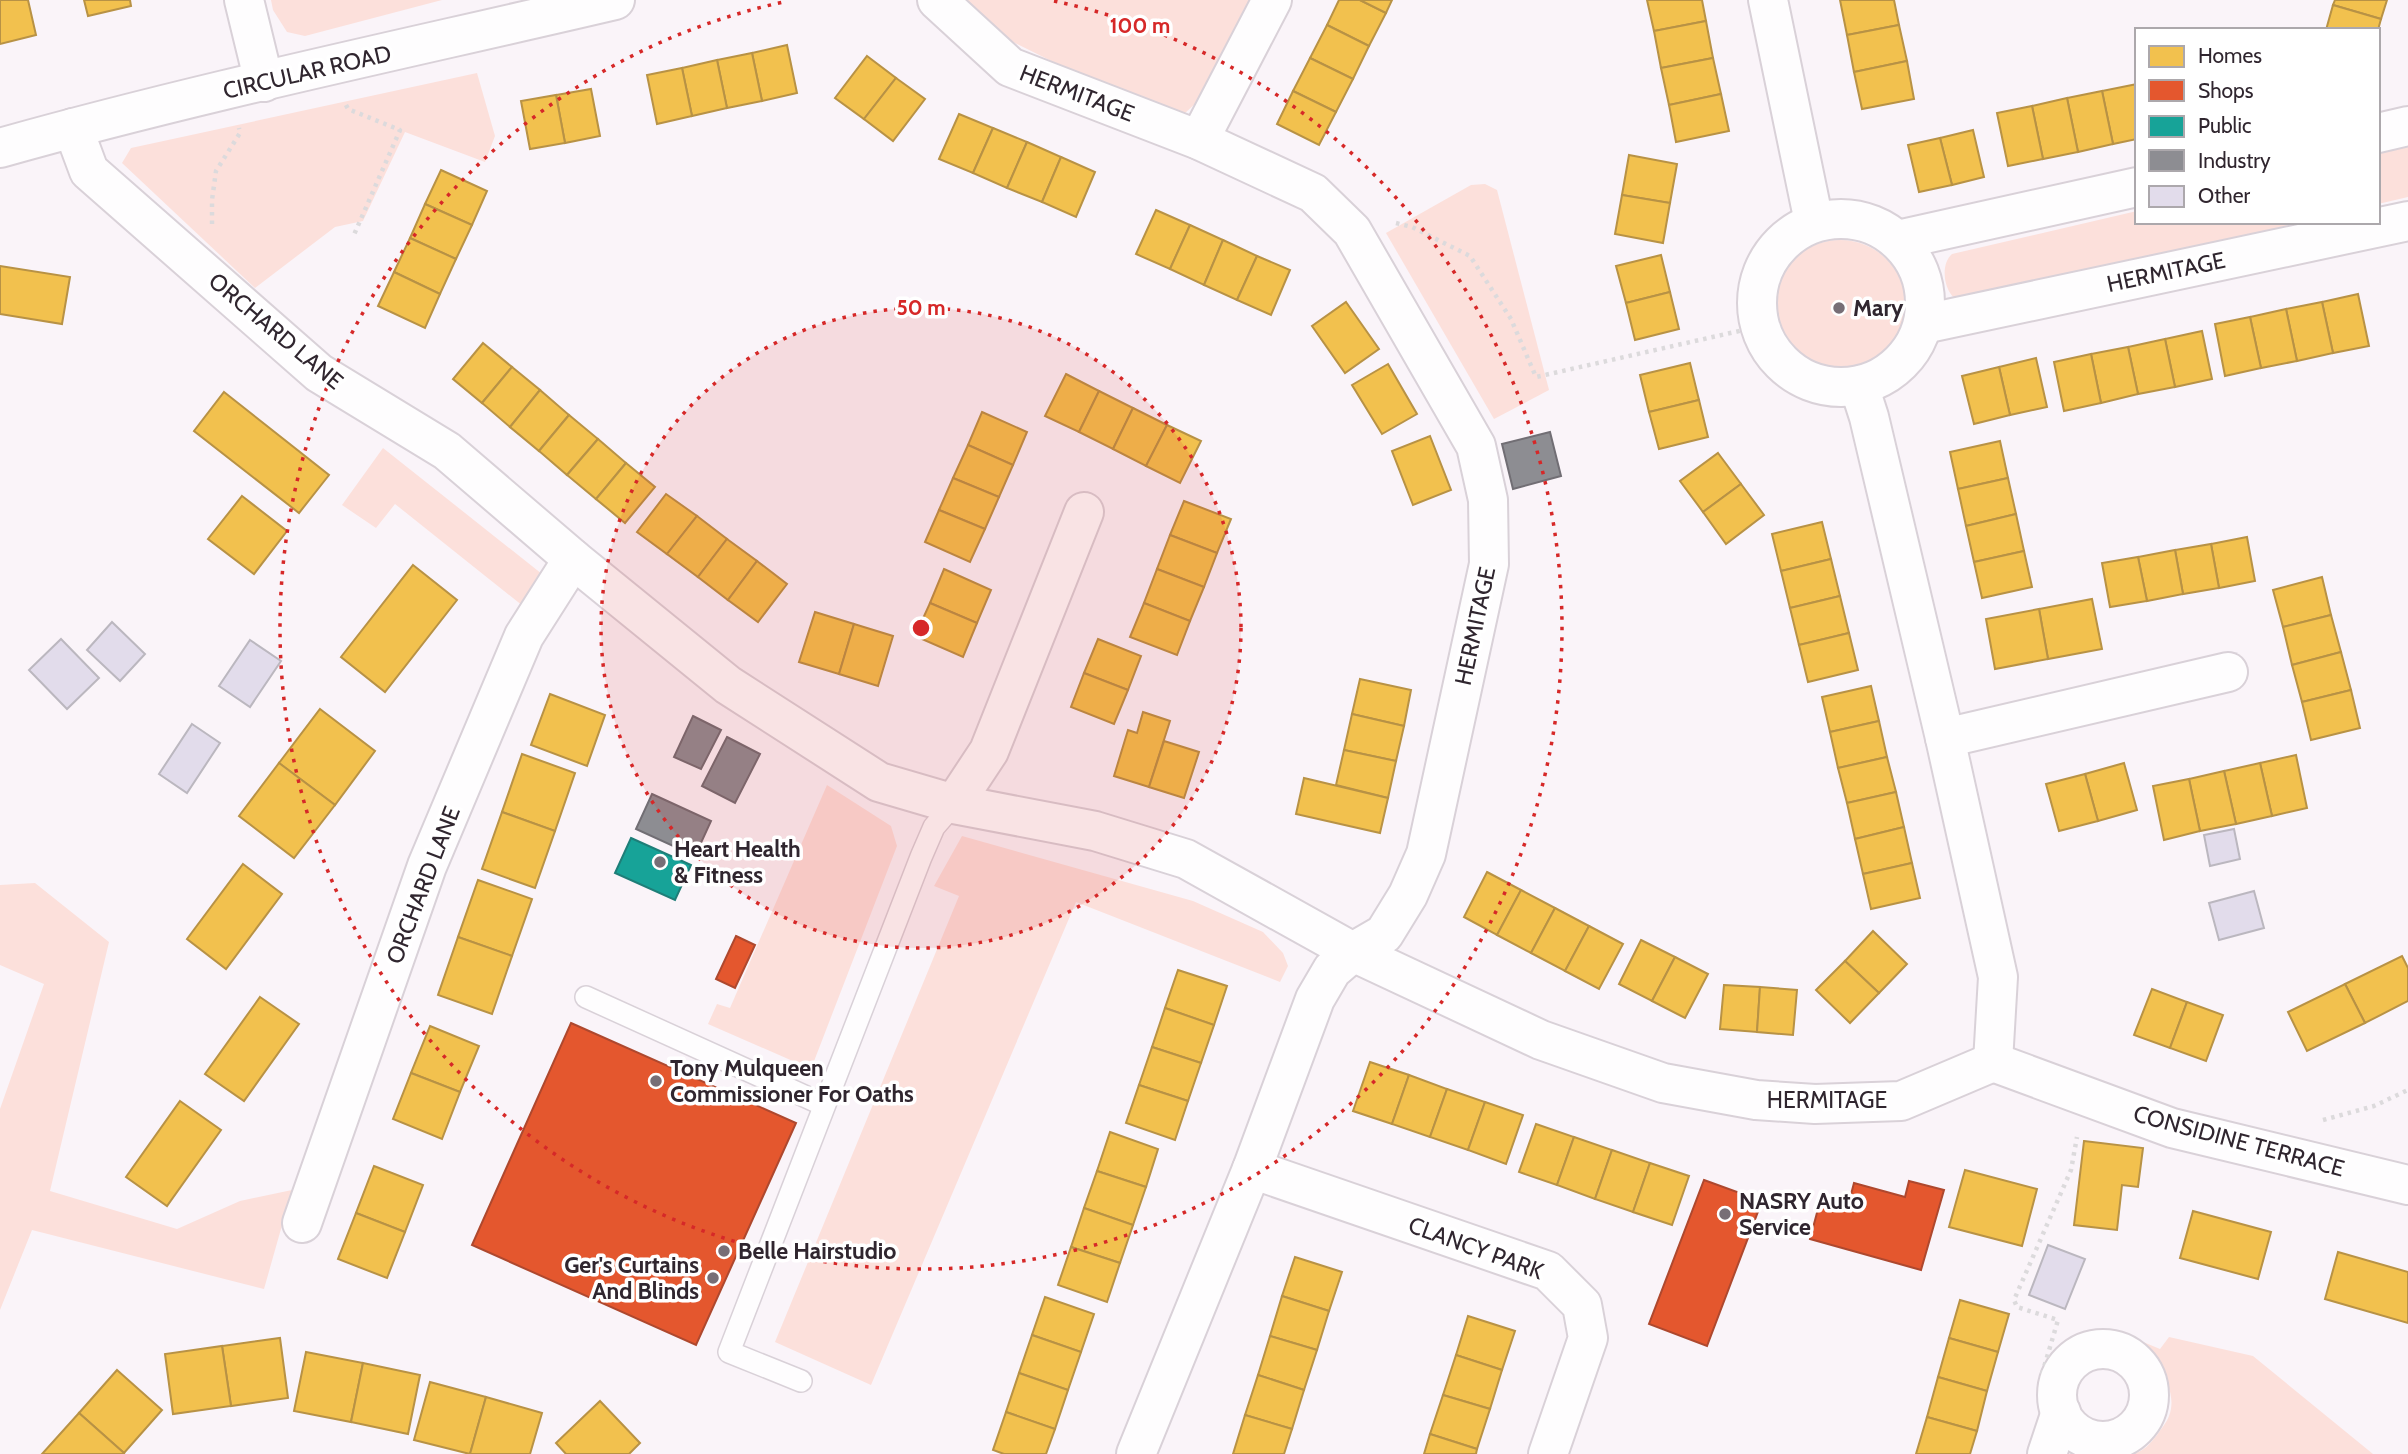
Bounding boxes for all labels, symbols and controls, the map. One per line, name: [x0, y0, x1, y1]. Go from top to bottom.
text: 100 m: [1110, 13, 1170, 38]
legend: [2135, 28, 2380, 224]
street label: CIRCULAR ROAD: [220, 39, 394, 105]
text: Homes: [2198, 43, 2262, 68]
street label: HERMITAGE: [1016, 58, 1138, 128]
text: Shops: [2198, 78, 2254, 103]
text: Public: [2198, 113, 2252, 138]
text: Industry: [2198, 148, 2271, 173]
text: Other: [2198, 183, 2250, 208]
street label: HERMITAGE: [2104, 246, 2228, 298]
street label: ORCHARD LANE: [203, 267, 349, 395]
place label: Mary: [1853, 294, 1904, 322]
text: 50 m: [896, 295, 946, 320]
marker: Mary: [1831, 300, 1847, 316]
street label: HERMITAGE: [1449, 564, 1501, 688]
centre of rings: [909, 616, 933, 640]
street label: ORCHARD LANE: [380, 802, 466, 968]
place label: Heart Health & Fitness: [674, 835, 801, 889]
marker: Heart Health & Fitness: [652, 854, 668, 870]
place label: Tony Mulqueen Commissioner For Oaths: [670, 1054, 914, 1108]
marker: Tony Mulqueen Commissioner For Oaths: [648, 1073, 664, 1089]
street label: HERMITAGE: [1767, 1086, 1887, 1114]
street label: CONSIDINE TERRACE: [2130, 1099, 2348, 1183]
place label: NASRY Auto Service: [1739, 1187, 1864, 1241]
marker: NASRY Auto Service: [1717, 1206, 1733, 1222]
street label: CLANCY PARK: [1405, 1211, 1547, 1285]
place label: Belle Hairstudio: [738, 1237, 896, 1265]
marker: Belle Hairstudio: [716, 1243, 732, 1259]
place label: Ger's Curtains And Blinds: [564, 1251, 699, 1305]
marker: Ger's Curtains And Blinds: [705, 1270, 721, 1286]

